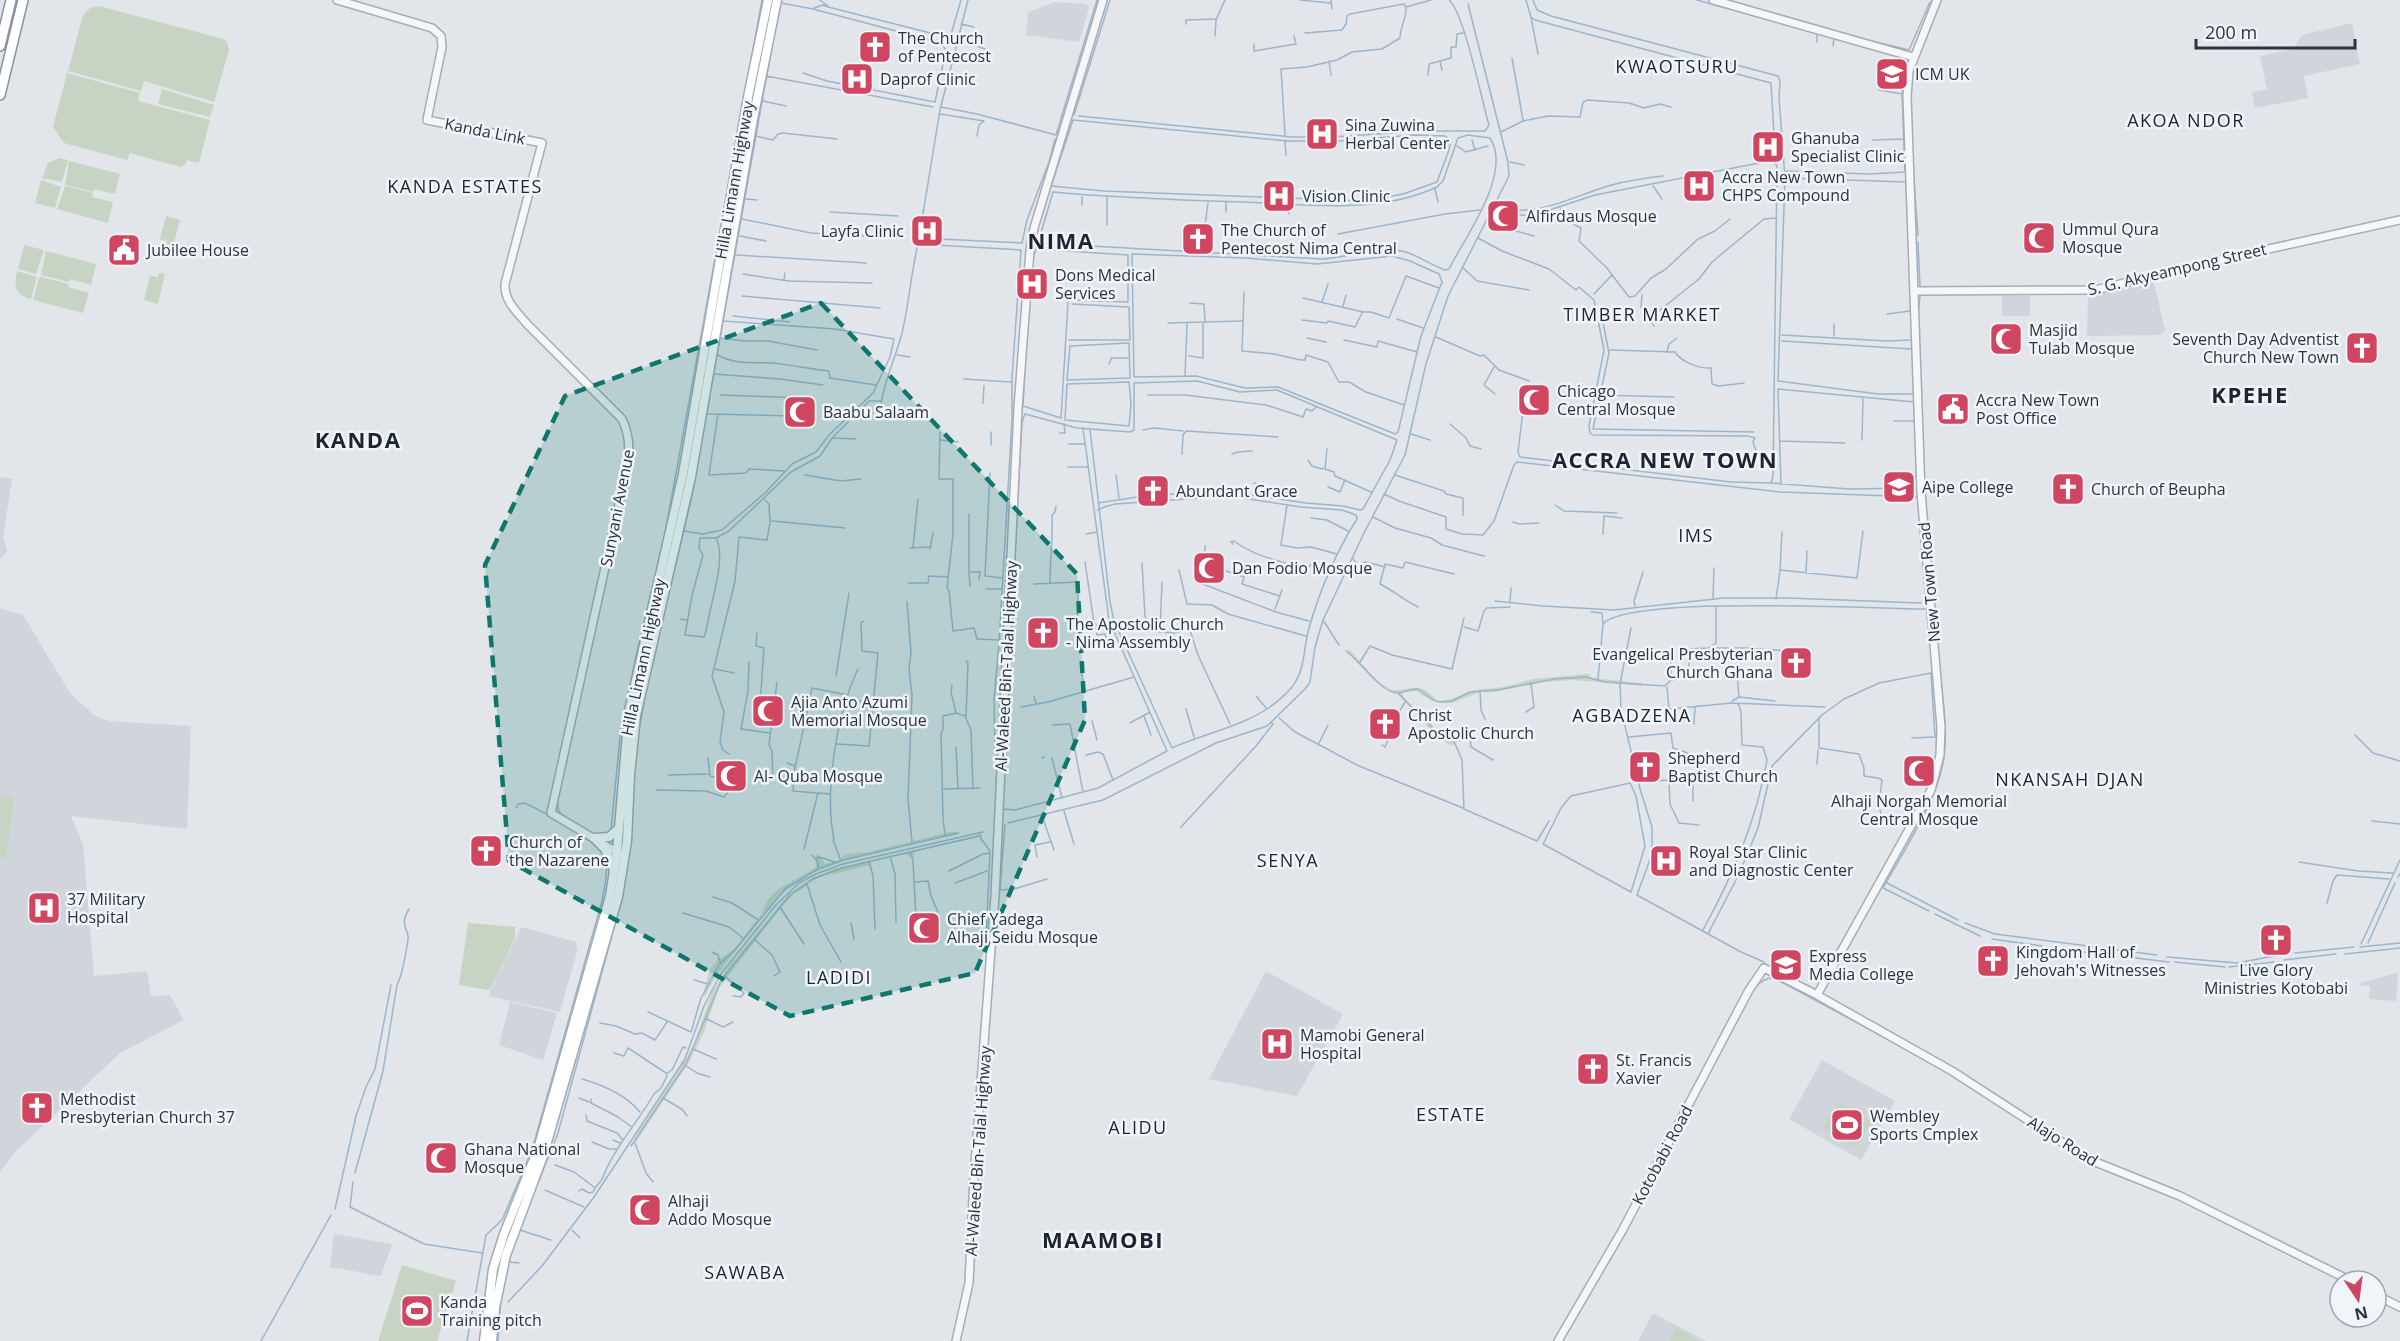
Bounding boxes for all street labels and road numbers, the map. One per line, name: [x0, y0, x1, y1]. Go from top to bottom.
street label: Hilla Limann Highway: [709, 98, 759, 261]
street label: Kanda Link: [443, 112, 528, 150]
street label: S. G. Akyeampong Street: [2085, 238, 2269, 300]
street label: Sunyani Avenue: [595, 447, 639, 569]
street label: New Town Road: [1913, 521, 1945, 643]
street label: Al-Waleed Bin-Talal Highway: [990, 559, 1023, 772]
street label: Hilla Limann Highway: [616, 575, 671, 738]
street label: Al-Waleed Bin-Talal Highway: [960, 1044, 996, 1257]
street label: Kotobabi Road: [1627, 1101, 1697, 1209]
street label: Alajo Road: [2024, 1111, 2102, 1171]

